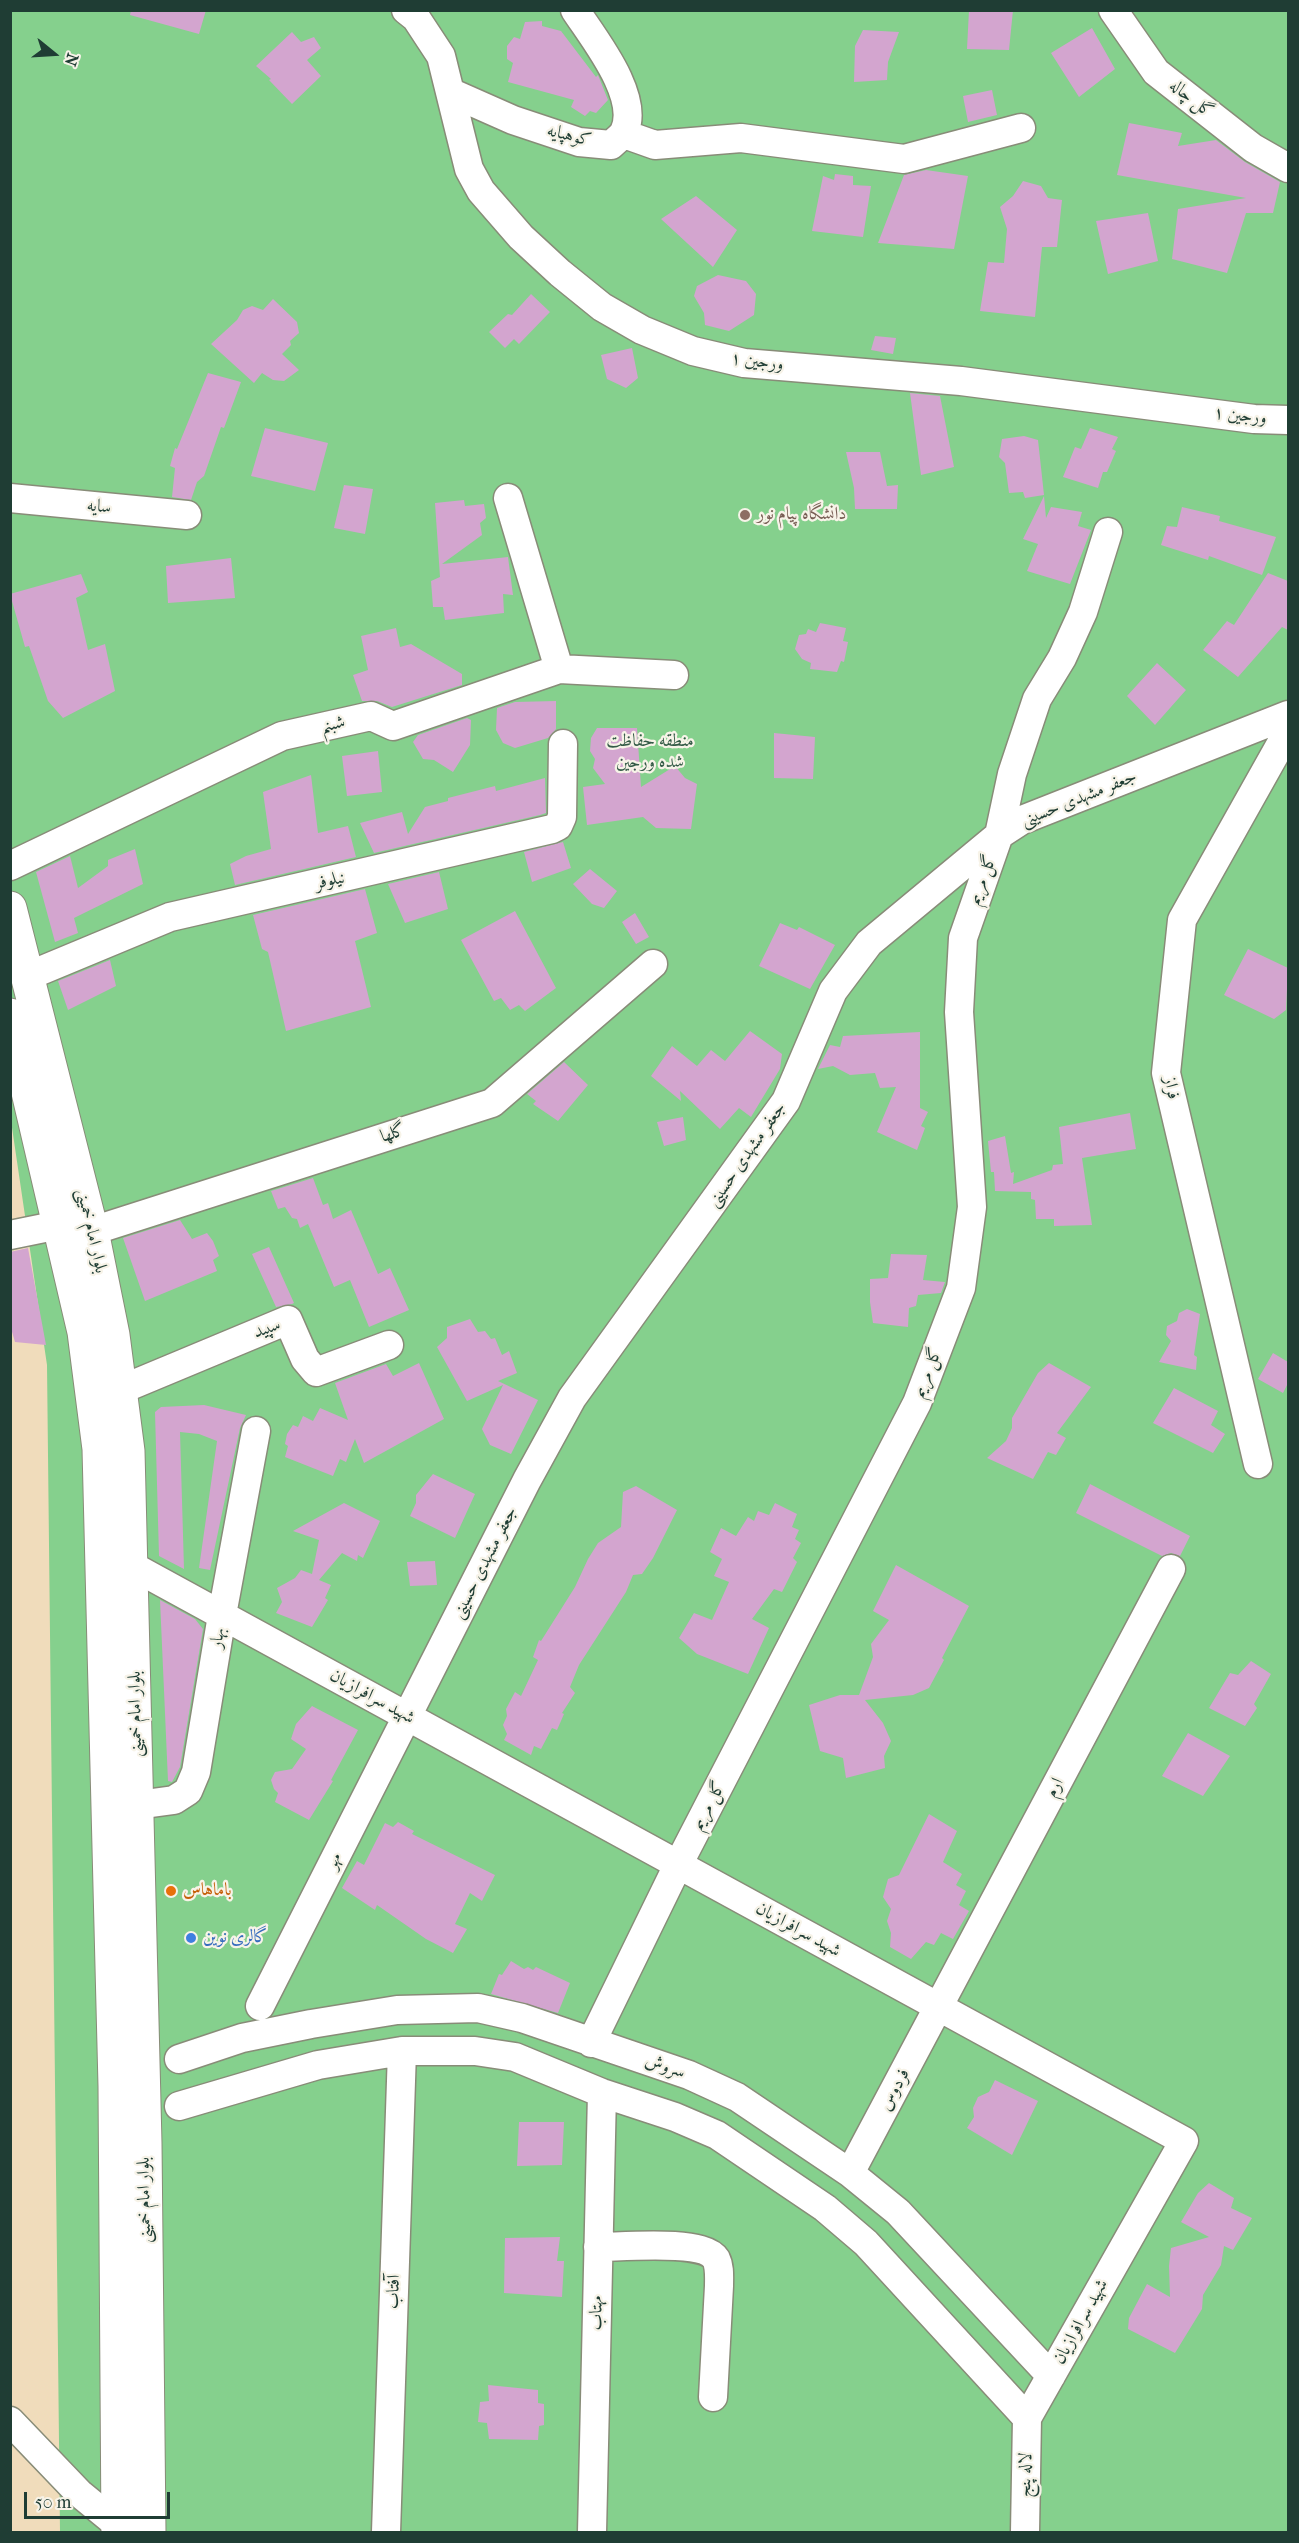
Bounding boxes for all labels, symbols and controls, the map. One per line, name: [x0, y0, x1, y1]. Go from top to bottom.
north arrow: [24, 24, 84, 84]
text: N: [61, 51, 83, 68]
street label: گل چاله: [1165, 75, 1217, 123]
street label: کوهپایه: [545, 120, 593, 152]
street label: ورجین ۱: [729, 348, 785, 376]
street label: ورجین ۱: [1212, 402, 1268, 430]
street label: سایه: [86, 495, 112, 519]
place label: دانشگاه پیام نور: [757, 504, 846, 526]
marker: دانشگاه پیام نور: [738, 508, 752, 522]
street label: شبنم: [319, 712, 347, 738]
park label: منطقه حفاظت شده ورجین: [606, 731, 694, 774]
street label: جعفر مشهدی حسینی: [1018, 766, 1140, 832]
street label: گل مریم: [964, 852, 1002, 908]
street label: نیلوفر: [313, 867, 347, 895]
street label: فراز: [1158, 1075, 1184, 1101]
street label: جعفر مشهدی حسینی: [703, 1098, 791, 1212]
street label: گلها: [378, 1120, 408, 1148]
street label: بلوار امام خمینی: [71, 1187, 111, 1275]
street label: سپید: [250, 1314, 284, 1344]
street label: گل مریم: [909, 1345, 947, 1401]
street label: جعفر مشهدی حسینی: [447, 1503, 523, 1623]
street label: بهار: [206, 1626, 230, 1650]
street label: شهید سرافرازیان: [326, 1665, 418, 1729]
street label: بلوار امام خمینی: [124, 1671, 148, 1757]
street label: ارم: [1041, 1774, 1069, 1802]
street label: گل مریم: [687, 1778, 731, 1834]
street label: مهر: [321, 1849, 347, 1873]
place label: باماهاس: [183, 1880, 232, 1902]
marker: باماهاس: [164, 1884, 178, 1898]
street label: شهید سرافرازیان: [752, 1898, 844, 1962]
place label: گالری نوین: [203, 1927, 268, 1949]
marker: گالری نوین: [184, 1931, 198, 1945]
street label: سروش: [642, 2050, 688, 2084]
street label: فردوس: [875, 2065, 915, 2115]
street label: بلوار امام خمینی: [133, 2157, 157, 2243]
street label: آفتاب: [383, 2274, 405, 2310]
street label: شهید سرافرازیان: [1049, 2276, 1113, 2368]
street label: مهتاب: [586, 2295, 608, 2331]
street label: لاله پنج: [1015, 2452, 1037, 2498]
scale bar: [27, 2480, 172, 2518]
text: 50 m: [35, 2492, 71, 2513]

